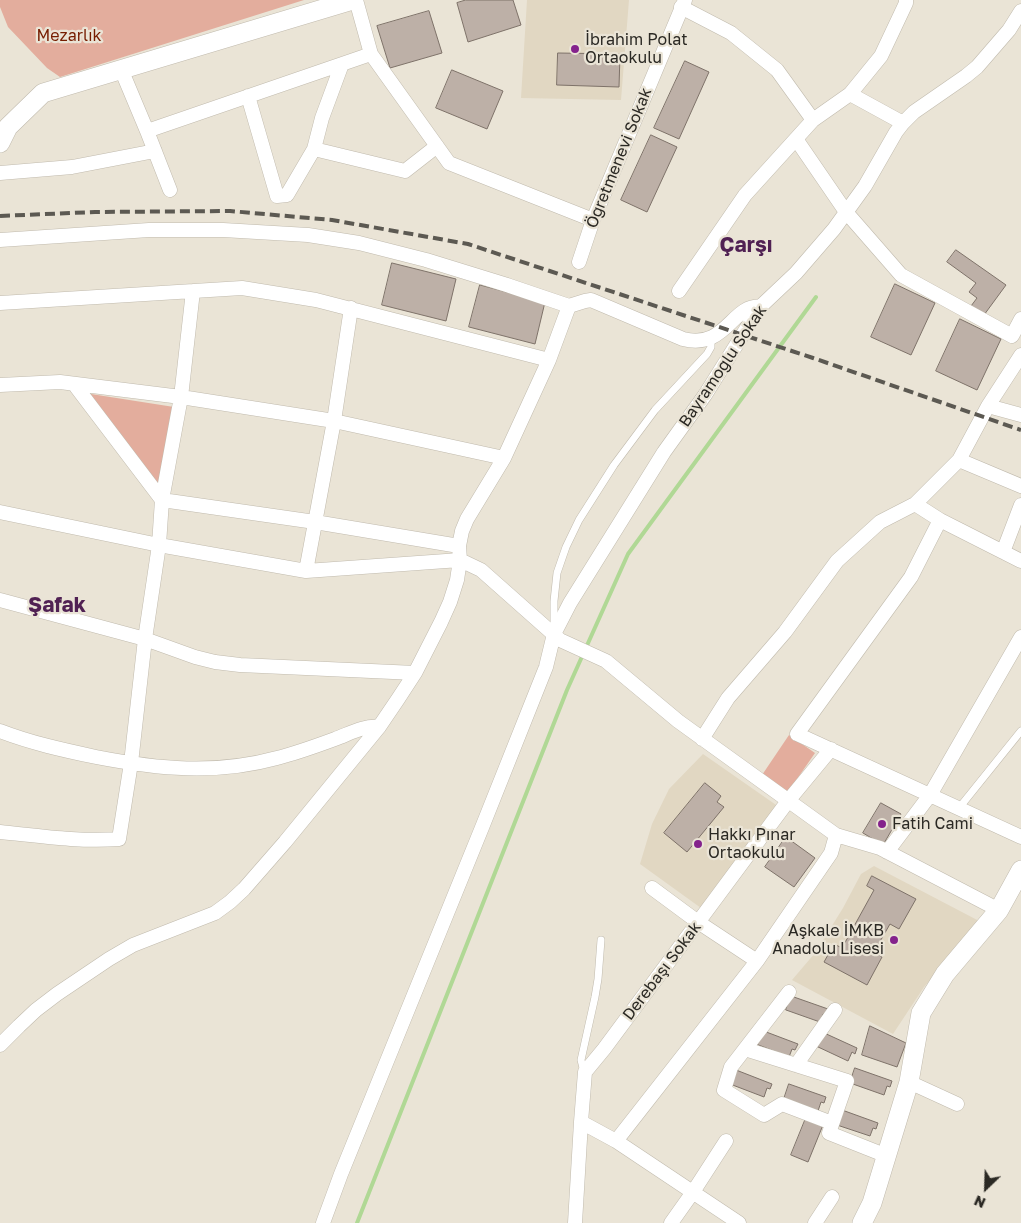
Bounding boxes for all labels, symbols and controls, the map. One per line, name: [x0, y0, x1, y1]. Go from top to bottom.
park label: Mezarlık: [37, 26, 101, 46]
place label: İbrahim Polat Ortaokulu: [585, 30, 688, 68]
marker: İbrahim Polat Ortaokulu: [569, 43, 581, 55]
street label: Öğretmenevi Sokak: [582, 85, 656, 231]
district label: Çarşı: [720, 232, 772, 258]
street label: Bayramoğlu Sokak: [675, 301, 771, 431]
district label: Şafak: [28, 592, 86, 618]
place label: Fatih Cami: [892, 814, 973, 834]
marker: Fatih Cami: [876, 818, 888, 830]
place label: Hakkı Pınar Ortaokulu: [708, 825, 795, 863]
marker: Hakkı Pınar Ortaokulu: [692, 838, 704, 850]
street label: Derebaşı Sokak: [619, 918, 705, 1024]
place label: Aşkale İMKB Anadolu Lisesi: [772, 921, 884, 959]
marker: Aşkale İMKB Anadolu Lisesi: [888, 934, 900, 946]
north arrow: [961, 1163, 1011, 1213]
text: N: [971, 1192, 988, 1212]

